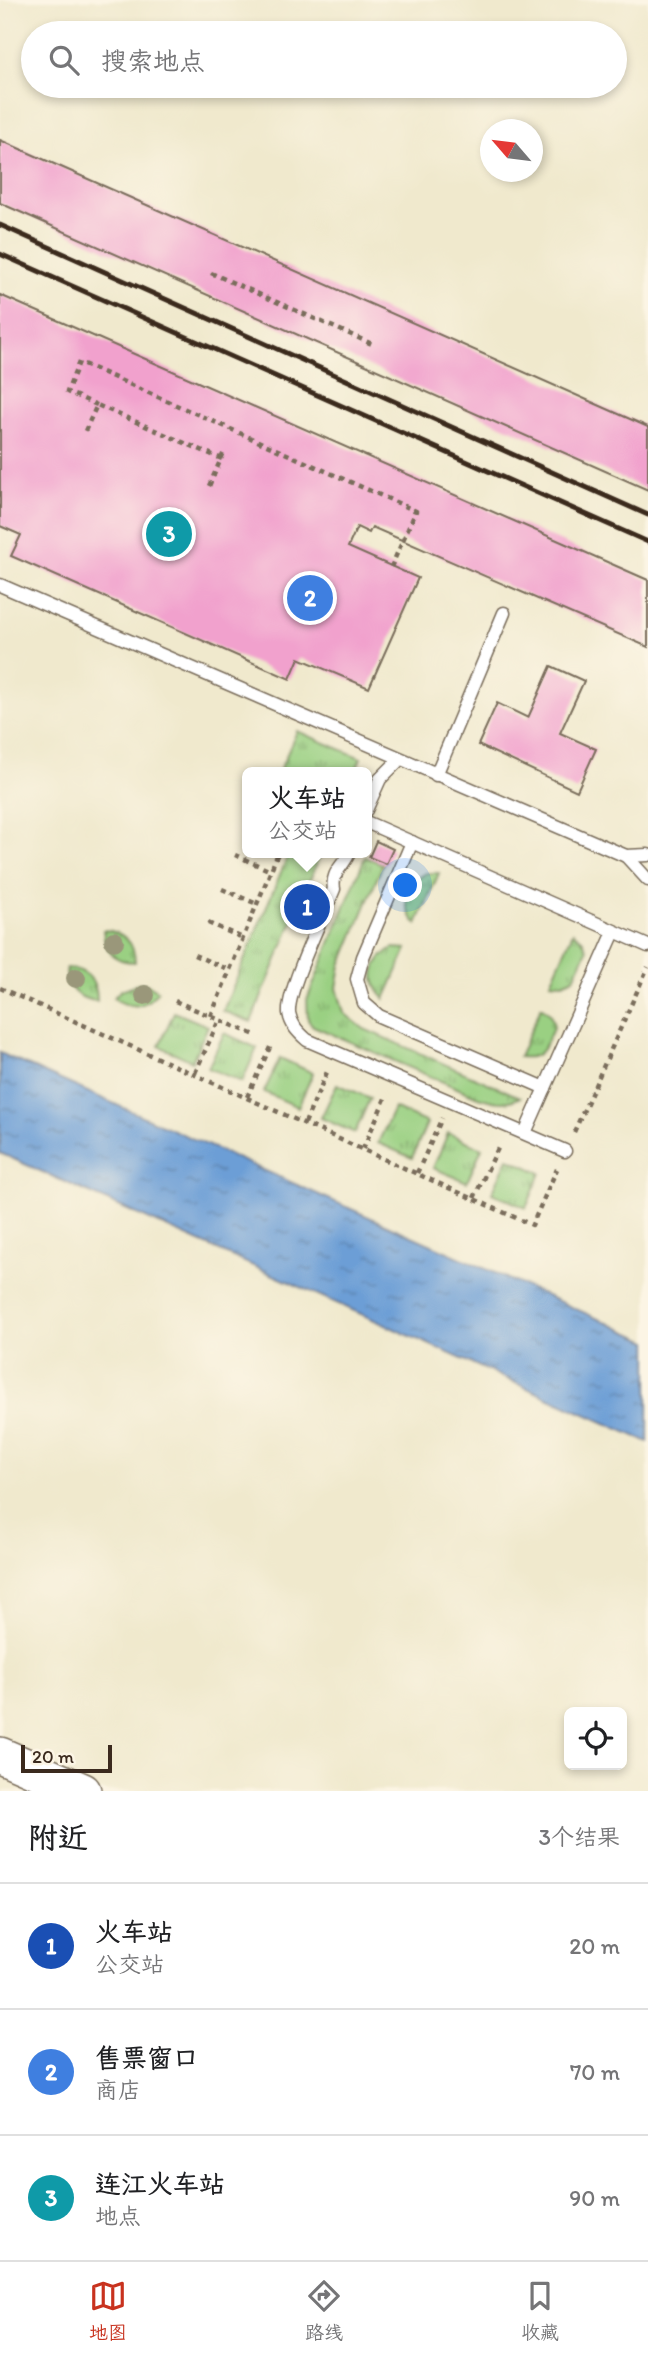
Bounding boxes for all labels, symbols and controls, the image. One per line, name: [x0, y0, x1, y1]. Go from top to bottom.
search box: [21, 21, 627, 98]
icon: search: [45, 41, 83, 79]
text: 搜索地点: [101, 45, 205, 77]
north arrow: [480, 119, 543, 182]
pin: 3: [146, 508, 192, 560]
pin: 2: [287, 572, 333, 624]
popup: [242, 767, 372, 858]
text: 火车站: [268, 782, 346, 814]
text: 公交站: [268, 816, 337, 844]
your location: [388, 868, 422, 902]
pin: 1: [284, 881, 330, 933]
map controls: [564, 1707, 627, 1770]
button: locate: [564, 1707, 627, 1770]
scale bar: [21, 1742, 112, 1774]
text: 20 m: [32, 1745, 74, 1768]
text: 附近: [28, 1819, 88, 1856]
text: 3个结果: [538, 1823, 620, 1851]
text: 火车站: [95, 1916, 173, 1948]
text: 1: [46, 1932, 56, 1960]
text: 20 m: [569, 1932, 620, 1960]
text: 公交站: [95, 1950, 164, 1978]
text: 售票窗口: [95, 2042, 199, 2074]
text: 2: [45, 2058, 57, 2086]
text: 70 m: [570, 2058, 620, 2086]
text: 商店: [95, 2076, 141, 2104]
text: 连江火车站: [95, 2168, 225, 2200]
text: 3: [45, 2184, 57, 2212]
text: 90 m: [569, 2184, 620, 2212]
text: 地点: [95, 2202, 141, 2230]
tab: 地图: [89, 2277, 127, 2344]
tab: 路线: [305, 2277, 343, 2344]
tab: 收藏: [521, 2277, 559, 2344]

